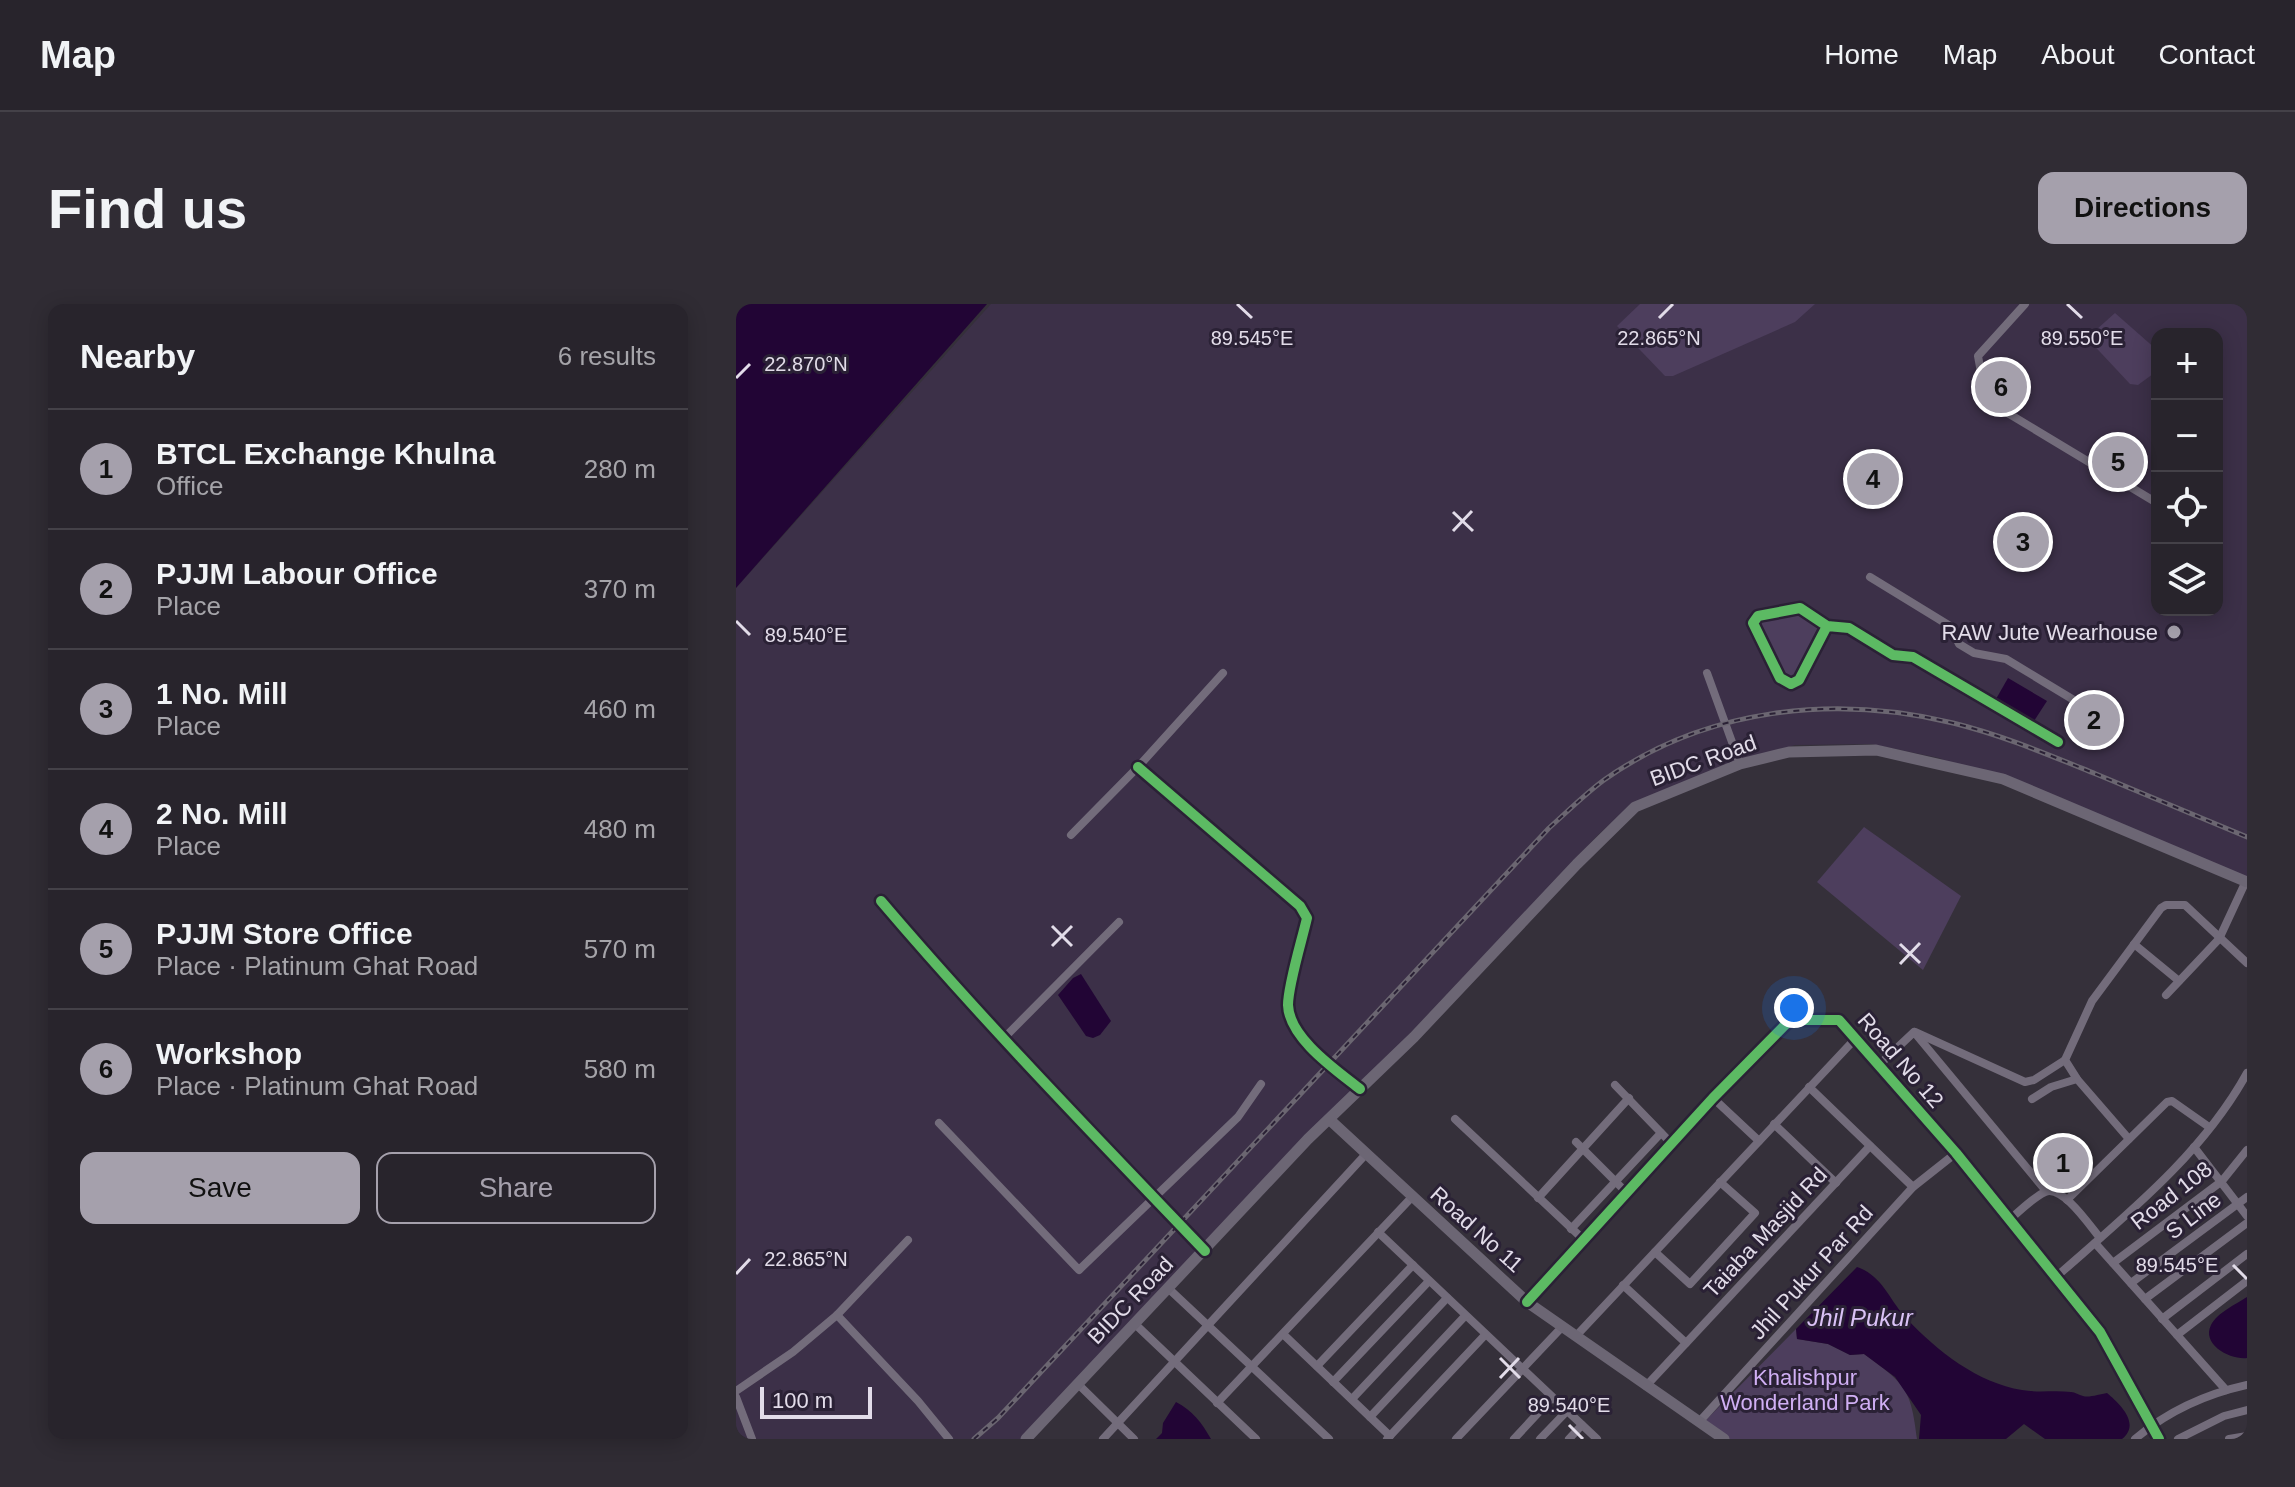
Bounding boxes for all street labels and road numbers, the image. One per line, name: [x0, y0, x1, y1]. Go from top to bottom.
street label: BIDC Road: [1647, 730, 1760, 791]
street label: Road No 12: [1853, 1008, 1949, 1113]
street label: Road 108: [2126, 1156, 2217, 1235]
street label: Taiaba Masjid Rd: [1699, 1162, 1832, 1303]
street label: Road No 11: [1425, 1181, 1528, 1277]
street label: S Line: [2161, 1187, 2226, 1244]
street label: Jhil Pukur Par Rd: [1744, 1200, 1878, 1344]
street label: BIDC Road: [1083, 1252, 1178, 1349]

